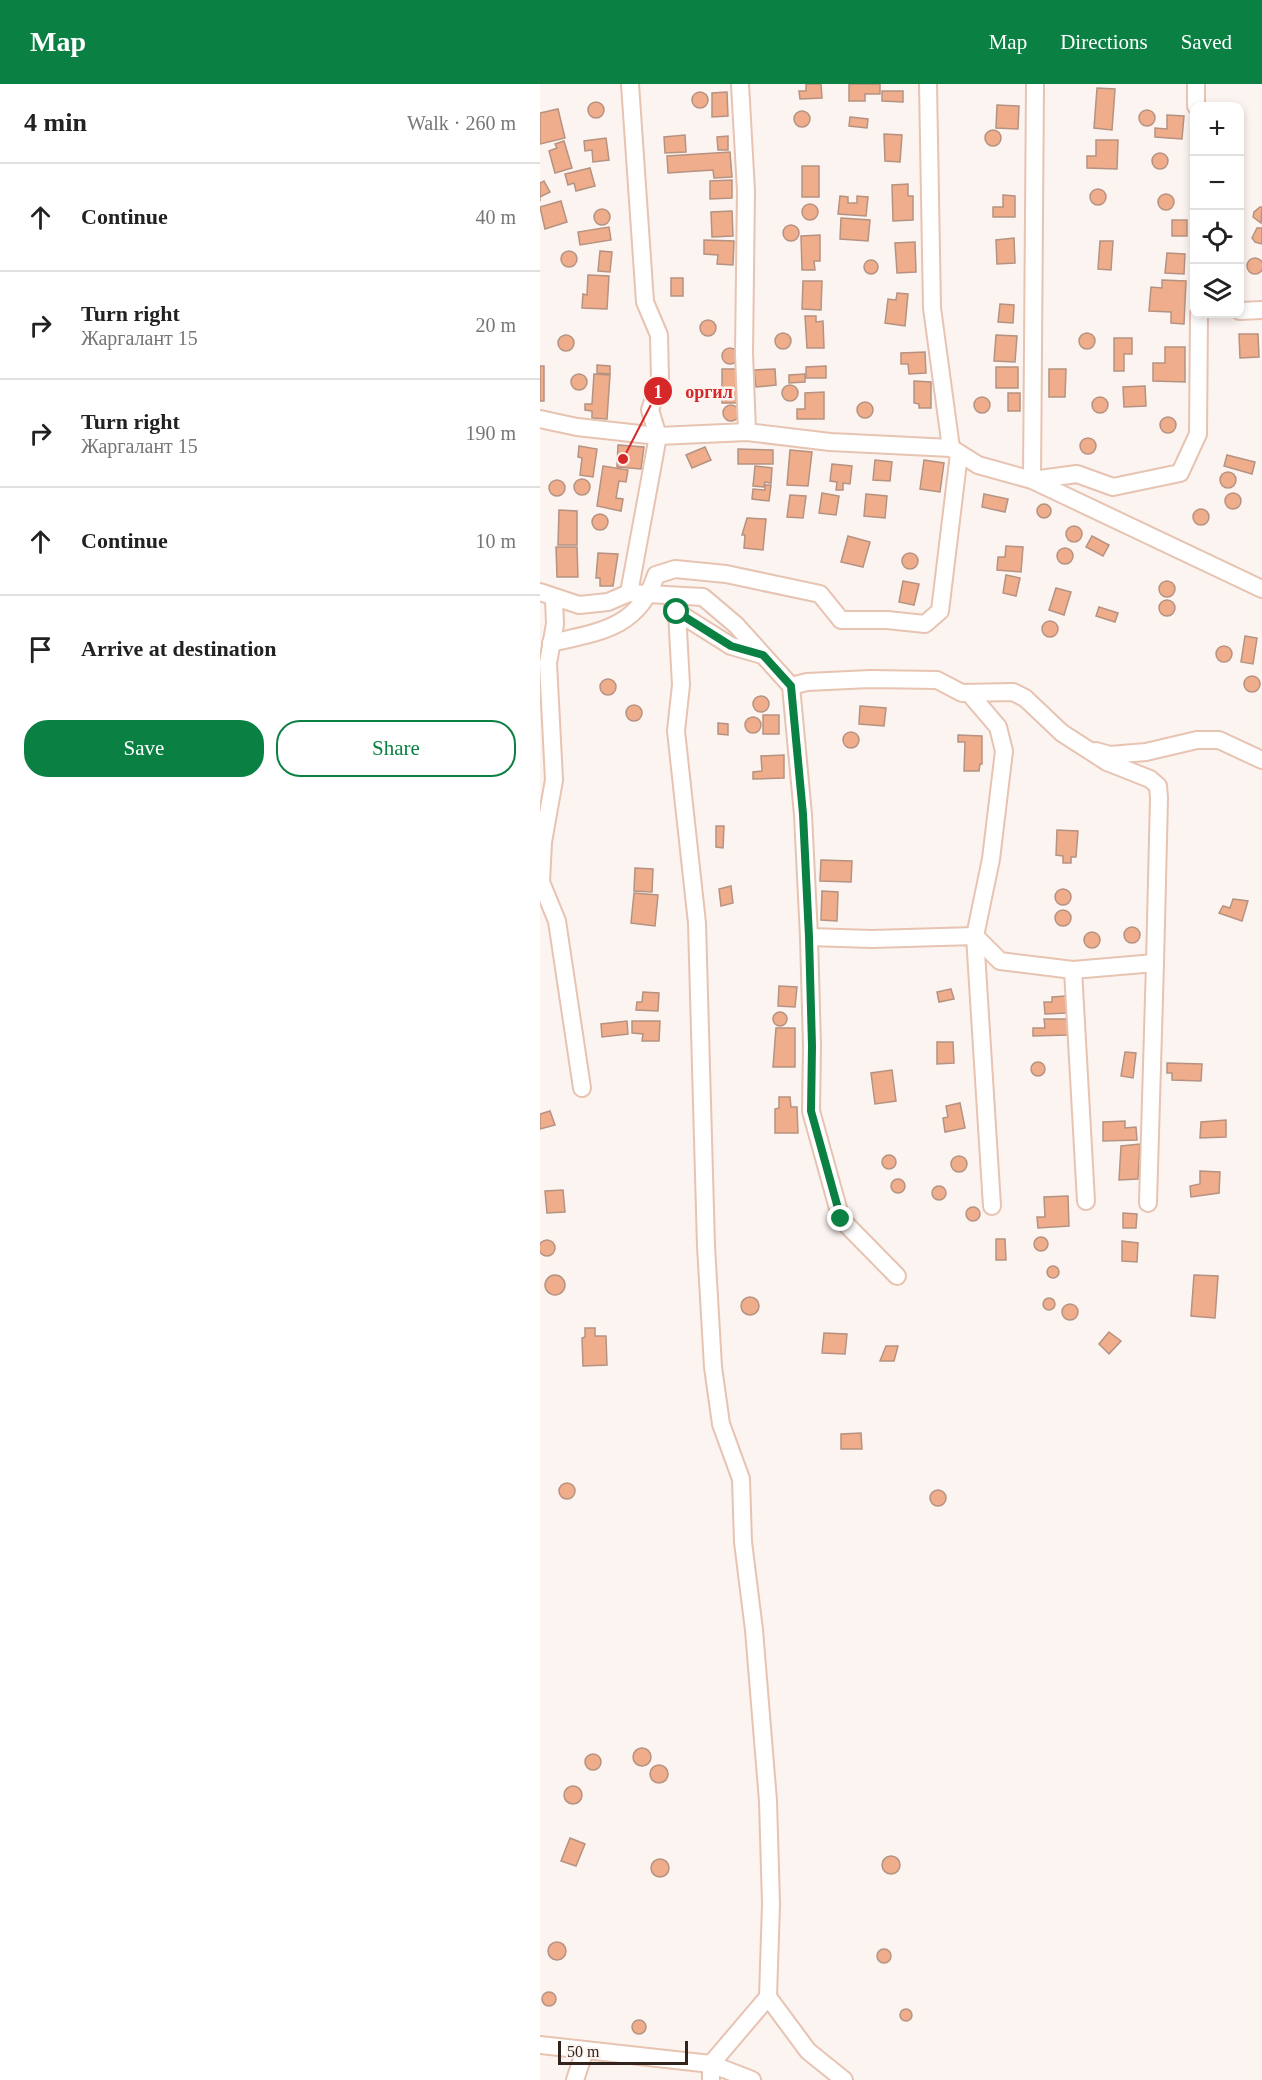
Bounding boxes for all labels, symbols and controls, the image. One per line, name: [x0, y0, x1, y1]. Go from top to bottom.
text: Map: [30, 26, 86, 57]
text: Map: [989, 30, 1027, 54]
text: Directions: [1060, 30, 1148, 54]
text: Saved: [1181, 30, 1232, 54]
map controls: [1190, 102, 1244, 318]
button: +: [1190, 102, 1244, 156]
text: 4 min: [24, 108, 87, 137]
text: Walk · 260 m: [407, 112, 516, 134]
button: −: [1190, 156, 1244, 210]
icon: ahead: [24, 201, 57, 234]
text: Continue: [81, 204, 168, 229]
text: 40 m: [475, 206, 516, 228]
button: locate: [1190, 210, 1244, 264]
button: layers: [1190, 264, 1244, 318]
text: Turn right: [81, 301, 180, 326]
icon: right: [24, 309, 57, 342]
text: 20 m: [475, 314, 516, 336]
text: Жаргалант 15: [81, 327, 198, 349]
callout: оргил: [643, 373, 745, 409]
text: 1: [654, 382, 663, 402]
text: оргил: [685, 382, 733, 402]
text: Turn right: [81, 409, 180, 434]
icon: right: [24, 417, 57, 450]
text: 190 m: [465, 422, 516, 444]
text: Жаргалант 15: [81, 435, 198, 457]
icon: ahead: [24, 525, 57, 558]
text: Continue: [81, 528, 168, 553]
text: 10 m: [475, 530, 516, 552]
route start: [663, 598, 689, 624]
icon: arrive: [24, 633, 57, 666]
text: Arrive at destination: [81, 636, 277, 661]
button: Save: [24, 720, 264, 777]
button: Share: [276, 720, 516, 777]
route end: [827, 1205, 853, 1231]
scale bar: [558, 2038, 688, 2066]
text: 50 m: [567, 2043, 599, 2060]

